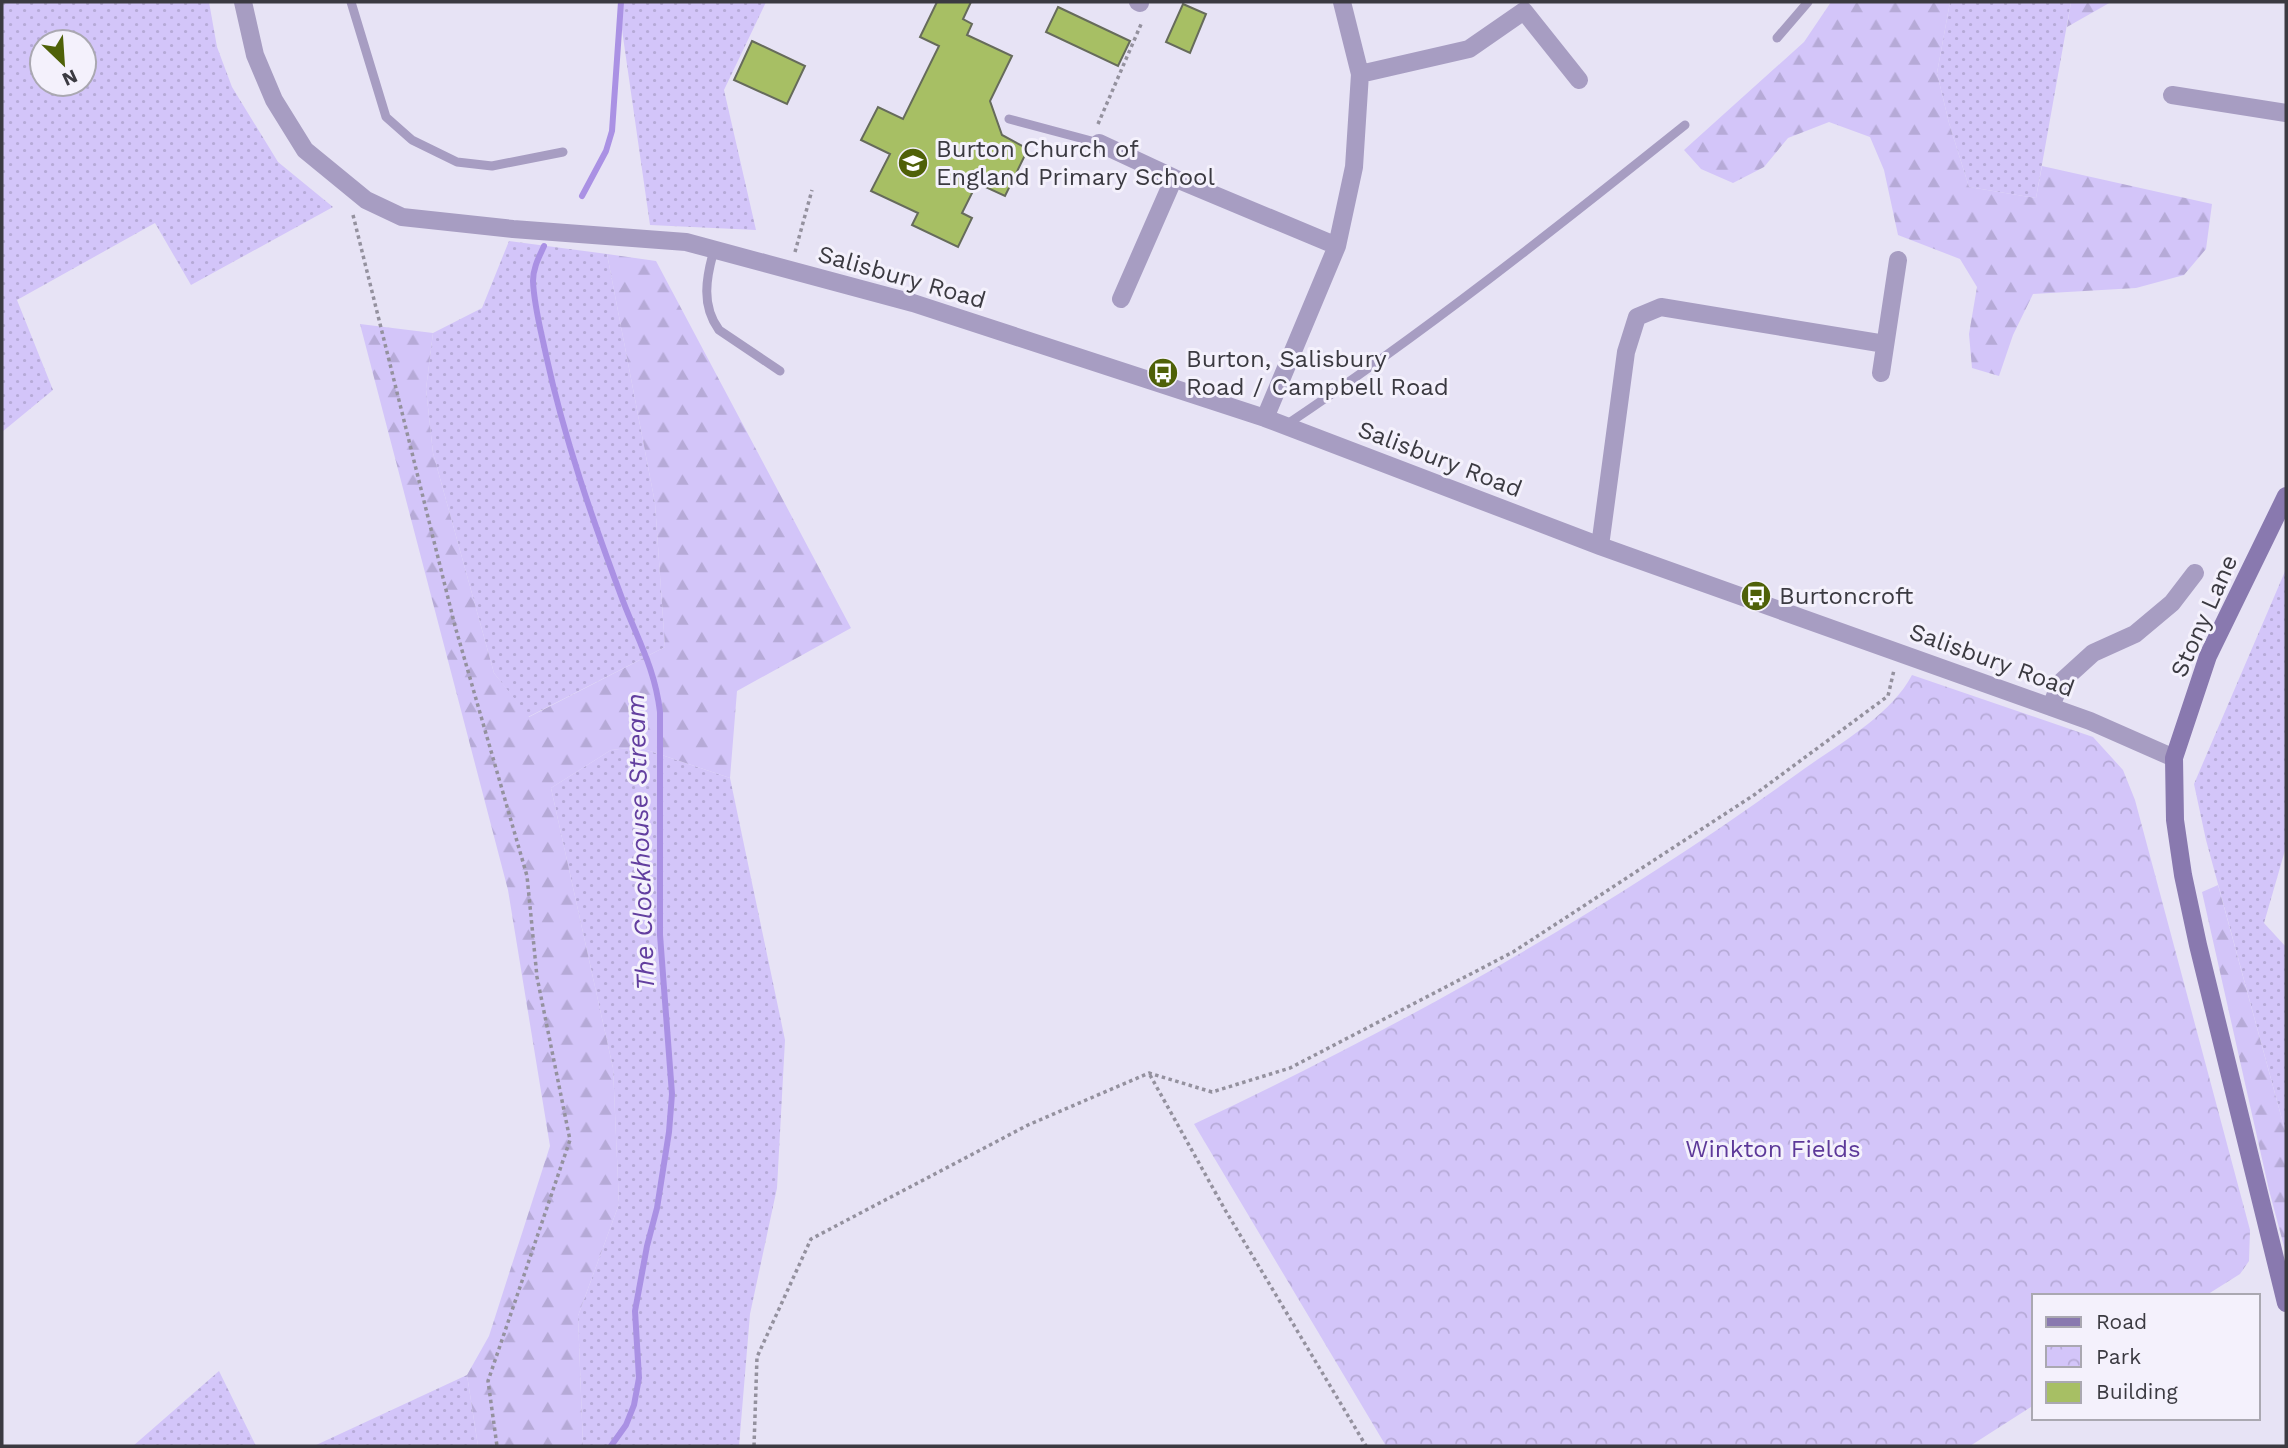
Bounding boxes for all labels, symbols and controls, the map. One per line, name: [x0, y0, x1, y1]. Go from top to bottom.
north arrow: [28, 28, 98, 98]
text: N: [59, 65, 81, 91]
place label: Burton Church of England Primary School: [936, 135, 1215, 191]
school or university icon: Burton Church of England Primary School: [896, 146, 930, 180]
street label: Salisbury Road: [815, 240, 989, 314]
place label: Burton, Salisbury Road / Campbell Road: [1186, 345, 1449, 401]
bus stop icon: Burton, Salisbury Road / Campbell Road: [1146, 356, 1180, 390]
street label: Salisbury Road: [1354, 415, 1526, 503]
street label: Stony Lane: [2165, 550, 2243, 682]
bus stop icon: Burtoncroft: [1739, 579, 1773, 613]
place label: Burtoncroft: [1779, 582, 1913, 610]
street label: Salisbury Road: [1906, 617, 2078, 703]
water label: The Clockhouse Stream: [620, 693, 660, 991]
park label: Winkton Fields: [1685, 1135, 1861, 1163]
legend: [2032, 1294, 2260, 1420]
text: Road: [2096, 1309, 2147, 1334]
text: Park: [2096, 1344, 2141, 1369]
text: Building: [2096, 1379, 2178, 1404]

